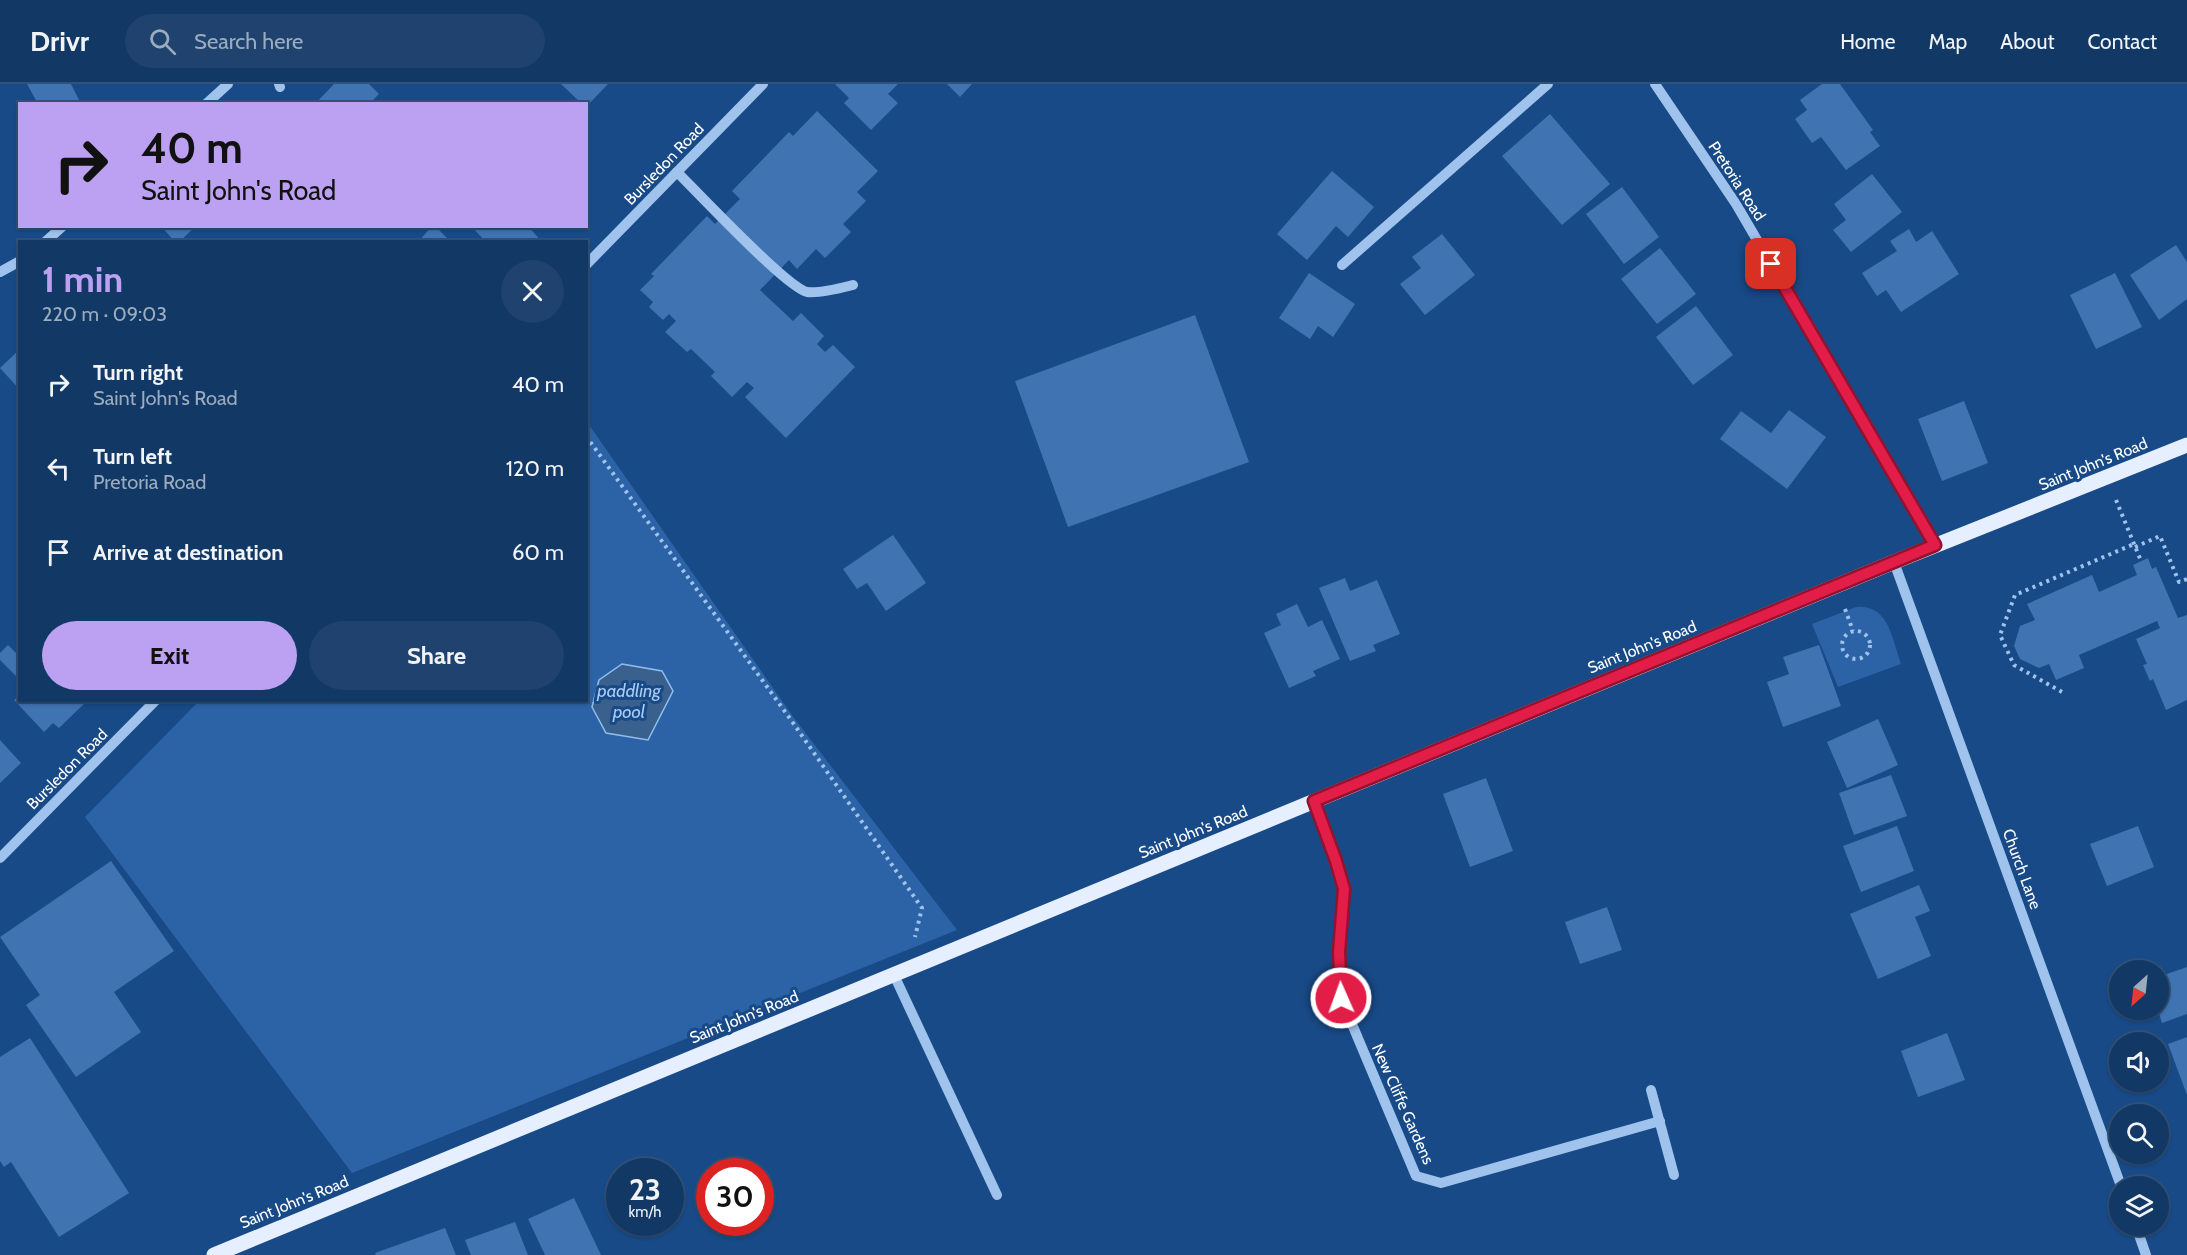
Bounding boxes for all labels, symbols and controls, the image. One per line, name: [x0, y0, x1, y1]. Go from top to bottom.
search box: [125, 14, 545, 68]
text: Drivr: [30, 24, 89, 58]
icon: search: [146, 25, 179, 58]
text: Search here: [194, 28, 303, 55]
text: Home: [1840, 29, 1896, 54]
text: Map: [1929, 29, 1967, 54]
text: About: [2000, 29, 2054, 54]
text: Contact: [2087, 29, 2157, 54]
street label: Bursledon Road: [620, 119, 708, 209]
text: 40 m: [141, 122, 243, 174]
icon: right: [42, 126, 120, 204]
street label: Pretoria Road: [1704, 138, 1770, 224]
text: Saint John's Road: [141, 174, 336, 207]
pin: [1745, 238, 1796, 289]
icon: arrive: [1754, 247, 1787, 280]
text: 1 min: [42, 257, 123, 301]
button: close: [501, 260, 564, 323]
text: 220 m · 09:03: [42, 302, 167, 326]
text: Turn right: [93, 359, 183, 386]
icon: right: [42, 368, 75, 401]
text: 40 m: [512, 371, 564, 398]
text: Saint John's Road: [93, 386, 238, 410]
street label: Saint John's Road: [2036, 434, 2150, 494]
text: Turn left: [93, 443, 172, 470]
icon: left: [42, 452, 75, 485]
text: 120 m: [506, 455, 564, 482]
text: Pretoria Road: [93, 470, 206, 494]
icon: arrive: [42, 536, 75, 569]
text: Arrive at destination: [93, 539, 283, 566]
text: 60 m: [512, 539, 564, 566]
street label: Saint John's Road: [1585, 617, 1699, 677]
button: Exit: [42, 621, 297, 690]
button: Share: [309, 621, 564, 690]
water label: paddling pool: [596, 680, 661, 723]
street label: Bursledon Road: [23, 725, 111, 813]
street label: Saint John's Road: [1136, 802, 1250, 862]
street label: Church Lane: [1999, 826, 2045, 912]
north arrow: [2109, 960, 2169, 1020]
map controls: [2109, 960, 2169, 1236]
position arrow: [1309, 966, 1373, 1030]
street label: Saint John's Road: [687, 987, 801, 1047]
button: sound: [2109, 1032, 2169, 1092]
street label: New Cliffe Gardens: [1368, 1041, 1438, 1167]
button: search: [2109, 1104, 2169, 1164]
speed limit sign: 30: [696, 1158, 774, 1236]
text: 23: [629, 1171, 661, 1208]
street label: Saint John's Road: [237, 1172, 351, 1232]
button: layers: [2109, 1176, 2169, 1236]
text: km/h: [629, 1203, 661, 1221]

